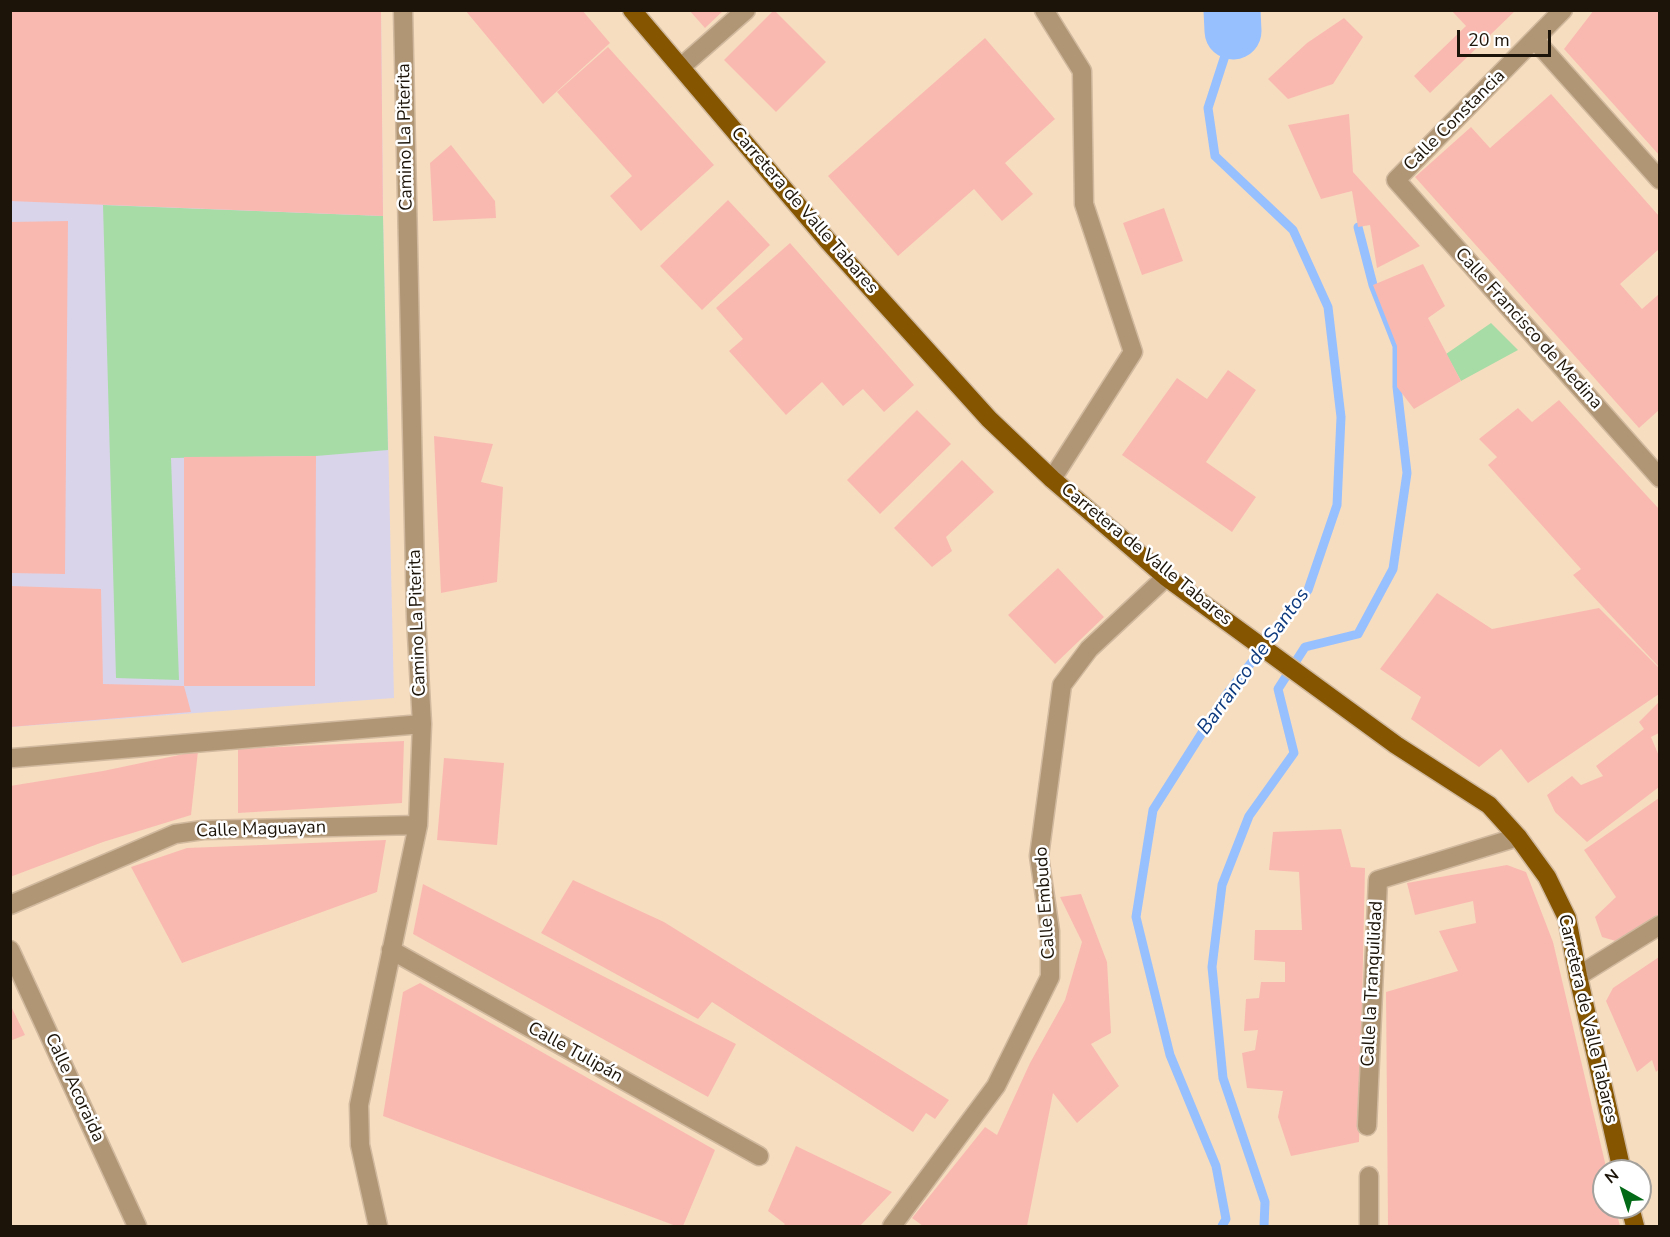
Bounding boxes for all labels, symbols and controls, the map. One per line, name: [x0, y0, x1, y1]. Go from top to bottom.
scale bar: [1460, 18, 1554, 56]
text: 20 m: [1468, 28, 1510, 52]
street label: Camino La Piterita: [394, 63, 418, 211]
street label: Calle Constancia: [1400, 66, 1510, 176]
street label: Carretera de Valle Tabares: [726, 123, 882, 299]
street label: Calle Francisco de Medina: [1450, 244, 1606, 414]
street label: Carretera de Valle Tabares: [1056, 479, 1236, 631]
street label: Camino La Piterita: [405, 549, 431, 697]
water label: Barranco de Santos: [1193, 584, 1315, 740]
street label: Calle Maguayan: [196, 817, 326, 843]
street label: Calle Embudo: [1031, 846, 1061, 960]
street label: Calle la Tranquilidad: [1358, 901, 1388, 1067]
street label: Carretera de Valle Tabares: [1552, 912, 1622, 1126]
street label: Calle Tulipán: [524, 1018, 626, 1088]
street label: Calle Acoraida: [39, 1030, 109, 1146]
north arrow: [1592, 1159, 1652, 1219]
text: N: [1600, 1164, 1624, 1189]

